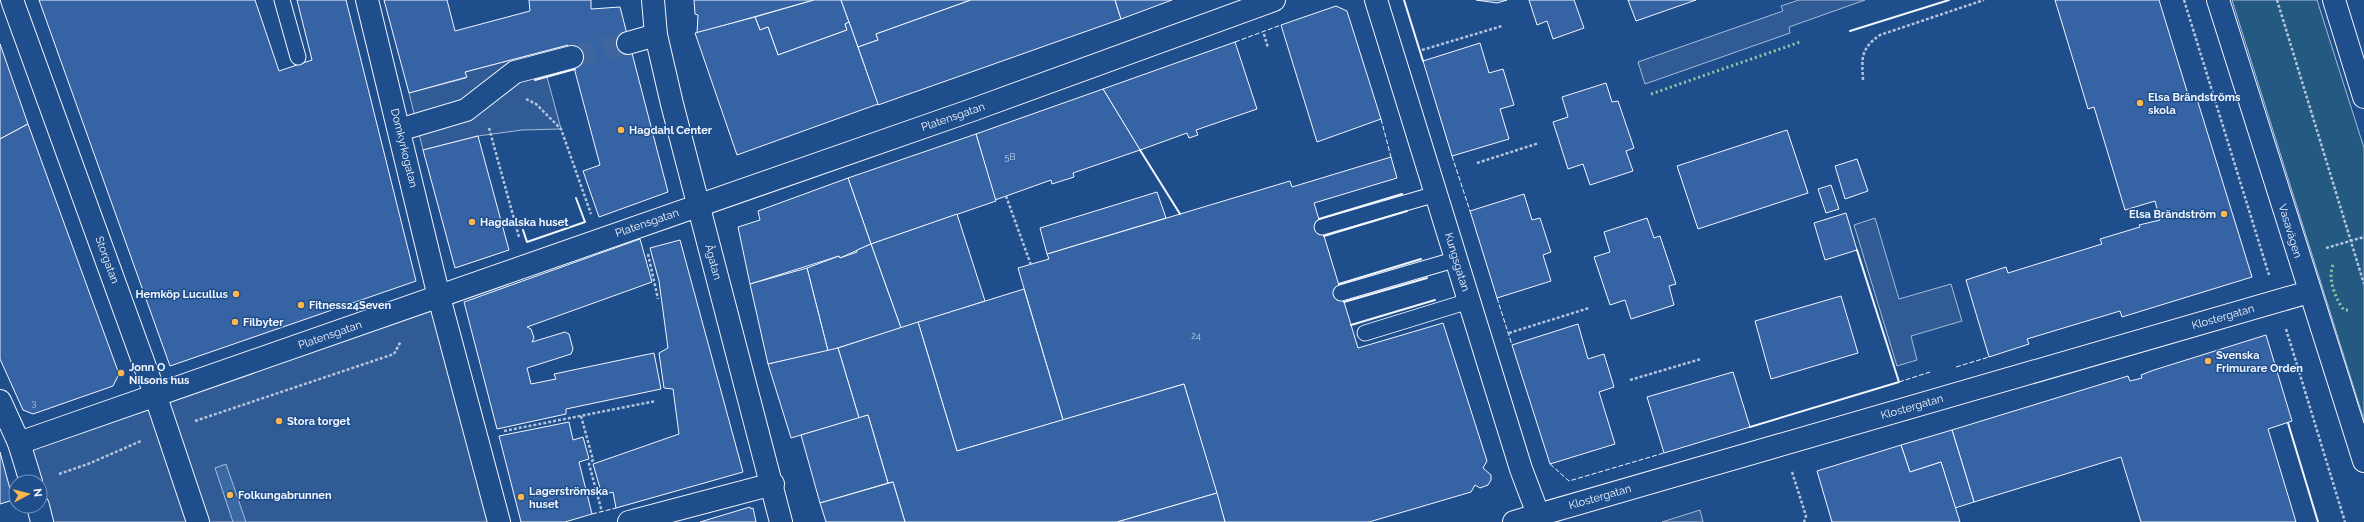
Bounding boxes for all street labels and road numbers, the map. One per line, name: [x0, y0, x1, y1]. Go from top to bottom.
street label: Platensgatan: [919, 100, 987, 134]
street label: Domkyrkogatan: [388, 107, 420, 189]
street label: Vasavägen: [2276, 203, 2304, 259]
street label: Platensgatan: [613, 206, 681, 240]
street label: Kungsgatan: [1442, 231, 1472, 293]
street label: Storgatan: [92, 235, 122, 285]
street label: Ågatan: [702, 243, 725, 281]
street label: Klostergatan: [2190, 302, 2256, 332]
street label: Platensgatan: [296, 318, 364, 352]
street label: Klostergatan: [1879, 392, 1945, 422]
street label: Klostergatan: [1567, 482, 1633, 512]

